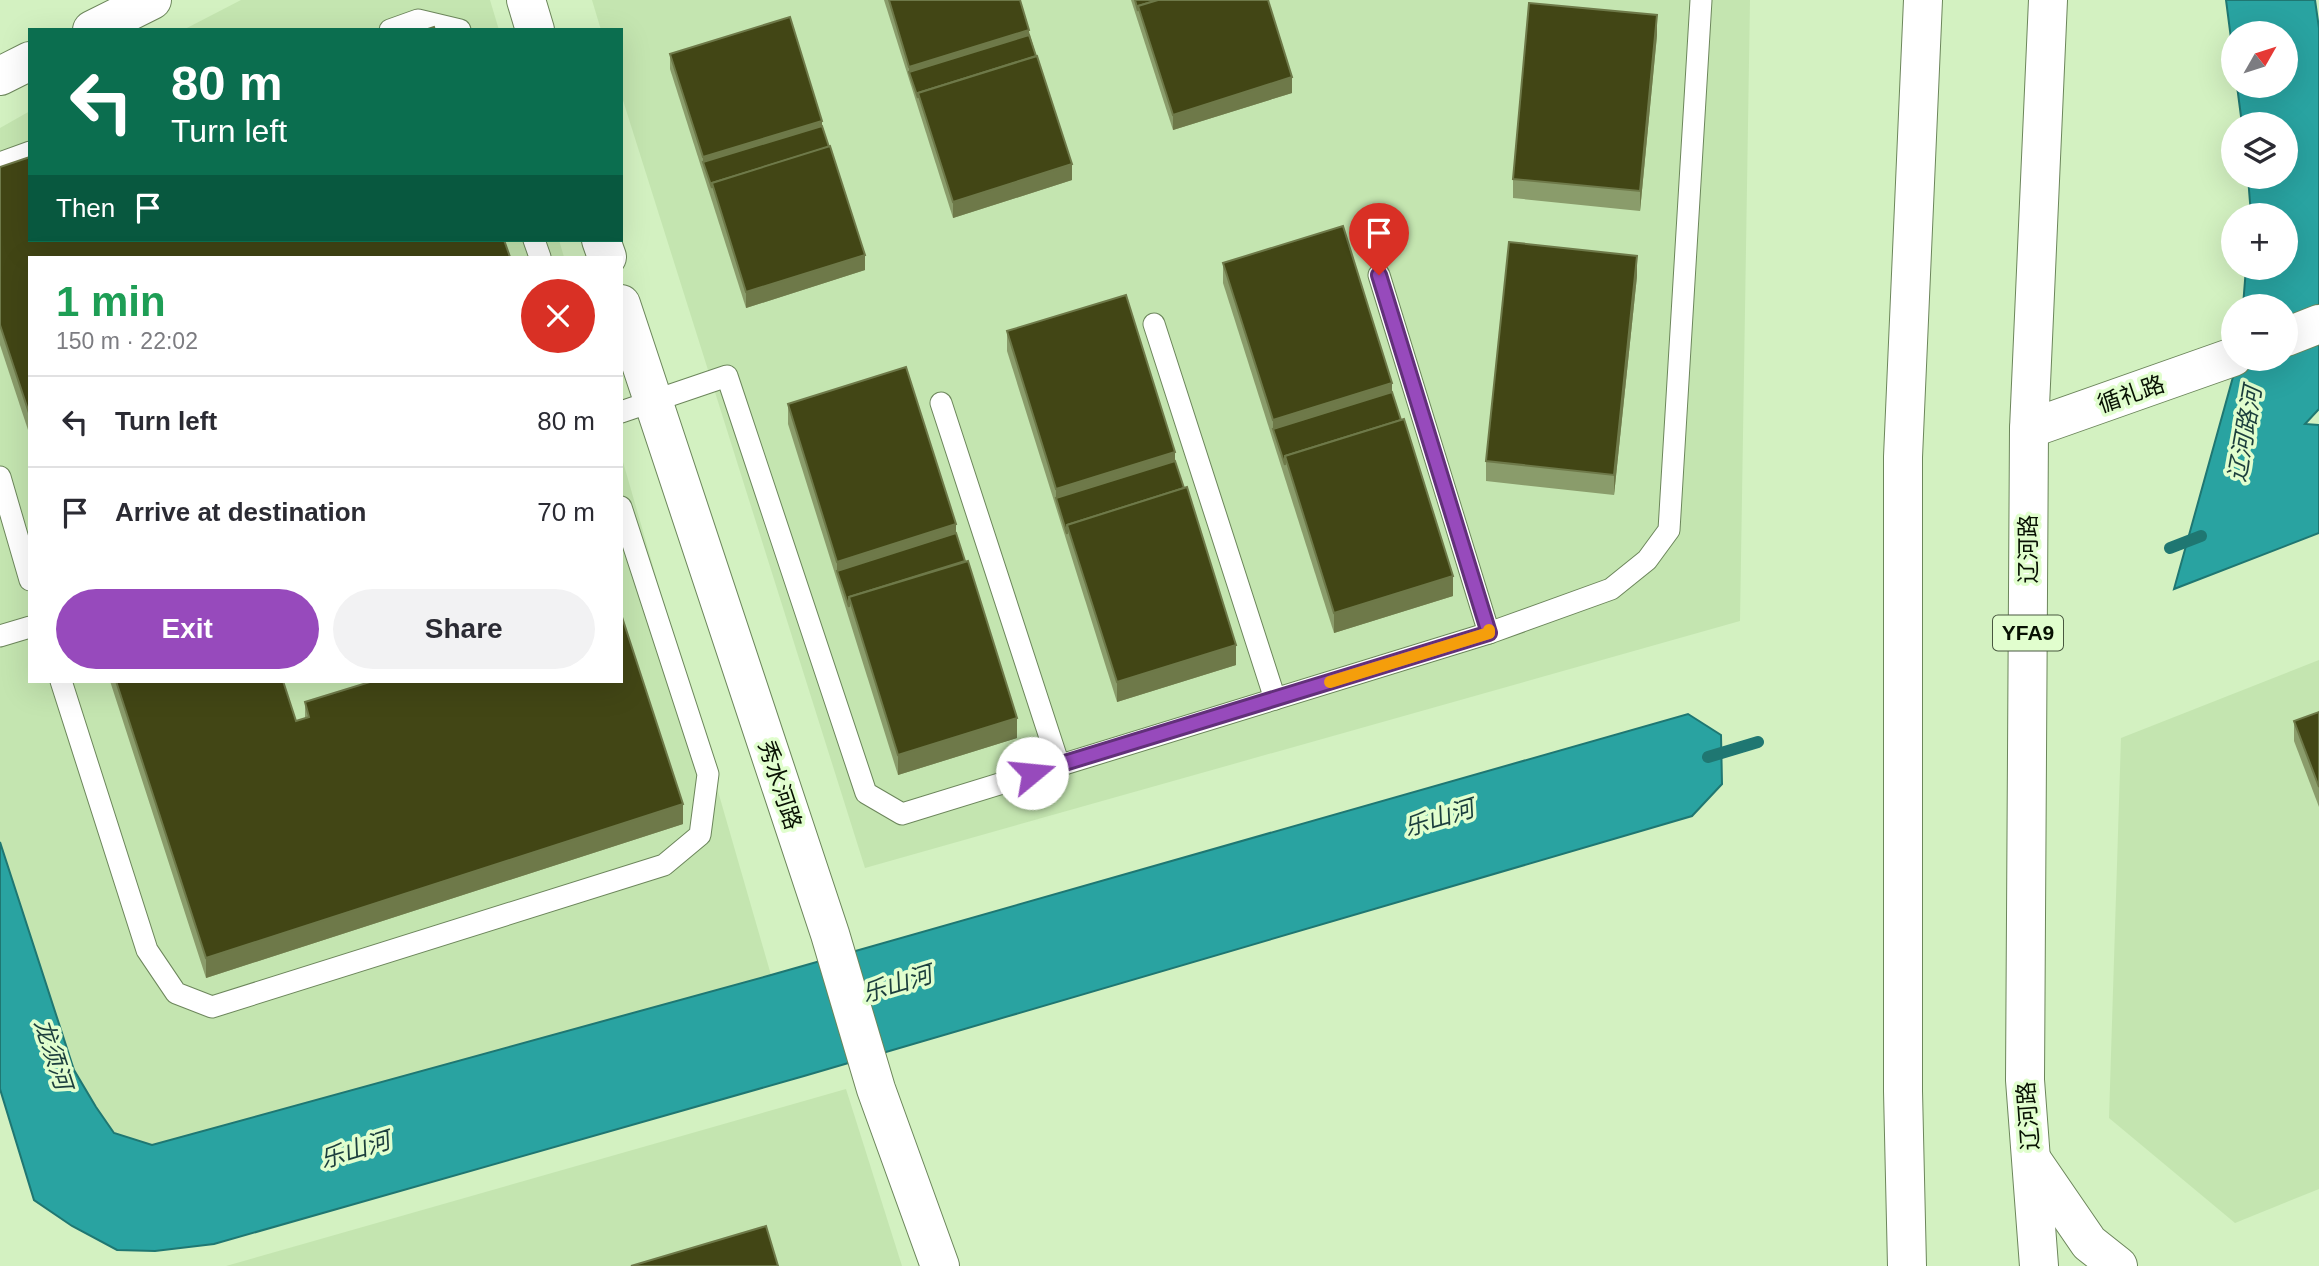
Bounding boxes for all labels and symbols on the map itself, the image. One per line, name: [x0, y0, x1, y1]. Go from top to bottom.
north arrow: [2221, 21, 2298, 98]
pin: [1349, 203, 1409, 275]
street label: 循礼路: [2094, 370, 2168, 418]
water label: 辽河路河: [2223, 380, 2267, 484]
street label: 辽河路: [2015, 515, 2041, 584]
road number: YFA9: [1993, 616, 2063, 650]
position arrow: [995, 736, 1069, 810]
street label: 秀水河路: [753, 737, 807, 833]
water label: 乐山河: [1400, 793, 1481, 841]
water label: 乐山河: [858, 959, 939, 1007]
water label: 龙须河: [30, 1015, 79, 1096]
street label: 辽河路: [2013, 1081, 2043, 1151]
water label: 乐山河: [316, 1125, 397, 1173]

